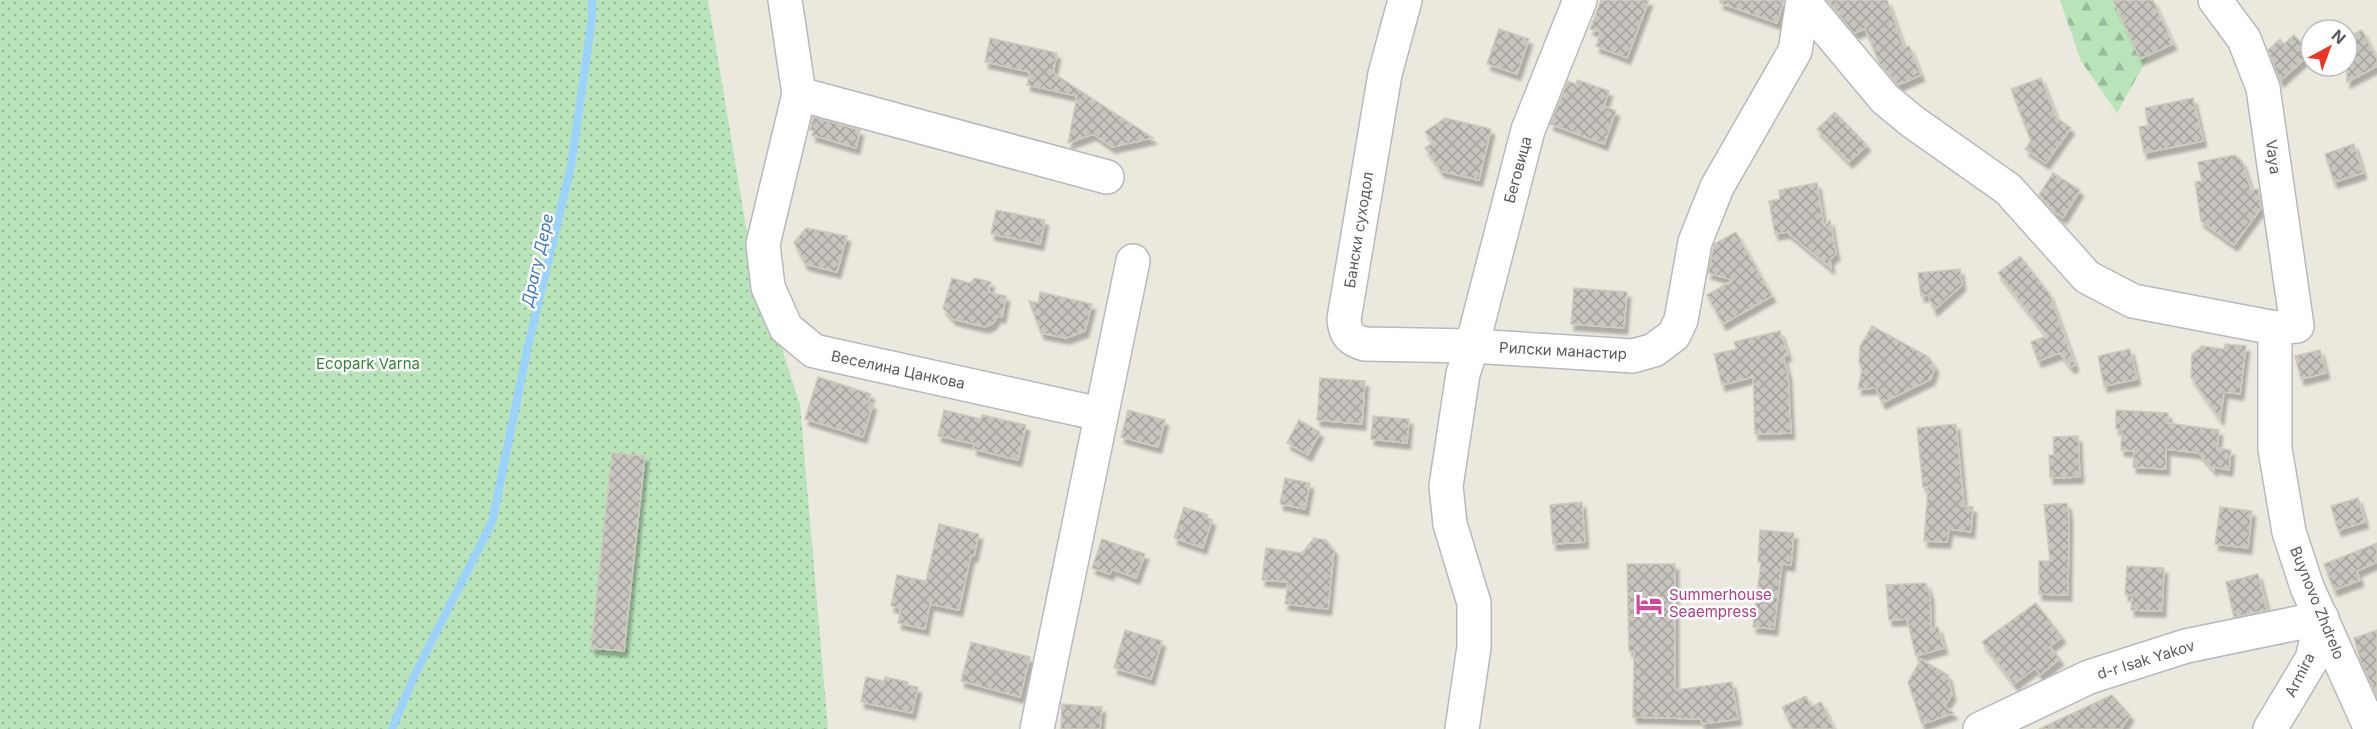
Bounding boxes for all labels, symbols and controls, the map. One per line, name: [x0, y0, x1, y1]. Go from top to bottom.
north arrow: [2299, 18, 2359, 78]
text: N: [2328, 25, 2350, 48]
street label: Беговица: [1499, 134, 1536, 205]
street label: Vaya: [2262, 138, 2285, 175]
street label: Бански суходол: [1340, 170, 1377, 289]
water label: Драгу Дере: [516, 211, 557, 310]
street label: Рилски манастир: [1499, 338, 1627, 363]
street label: Веселина Цанкова: [829, 346, 967, 393]
park label: Ecopark Varna: [316, 354, 420, 373]
street label: Buynovo Zhdrelo: [2286, 543, 2349, 662]
place label: Summerhouse Seaempress: [1669, 585, 1772, 621]
hotel icon: Summerhouse Seaempress: [1634, 589, 1664, 619]
street label: d-r Isak Yakov: [2095, 635, 2198, 683]
street label: Armira: [2280, 649, 2319, 700]

